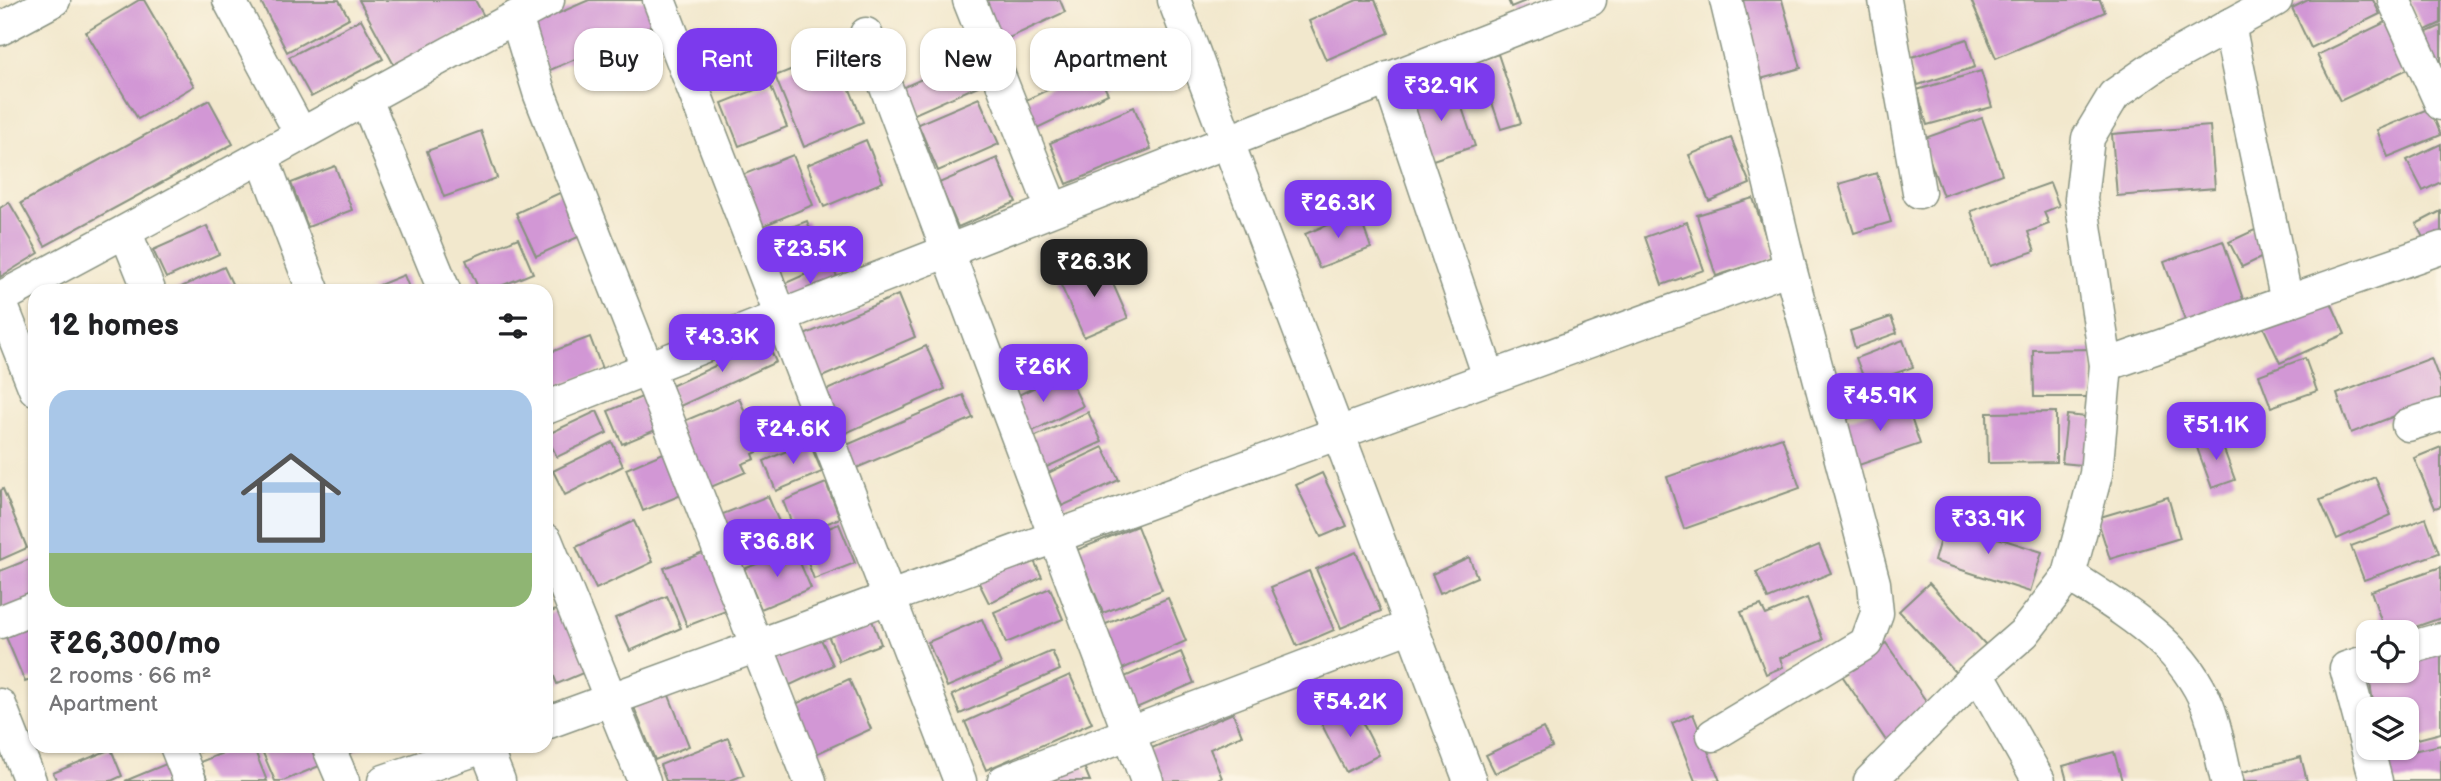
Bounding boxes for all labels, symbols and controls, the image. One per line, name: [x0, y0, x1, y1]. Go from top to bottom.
chip: Buy: [574, 28, 663, 91]
chip: Rent: [677, 28, 777, 91]
chip: Filters: [791, 28, 906, 91]
chip: New: [920, 28, 1016, 91]
chip: Apartment: [1030, 28, 1191, 91]
pin: ₹32.9K: [1384, 64, 1498, 123]
text: ₹32.9K: [1404, 72, 1478, 100]
pin: ₹26.3K: [1281, 180, 1395, 240]
text: ₹26.3K: [1300, 189, 1376, 217]
pin: ₹23.5K: [753, 226, 867, 286]
text: ₹23.5K: [773, 235, 847, 263]
pin: ₹26.3K: [1037, 240, 1151, 299]
text: ₹26.3K: [1056, 248, 1132, 276]
icon: filters: [494, 307, 532, 345]
text: 12 homes: [49, 308, 179, 344]
pin: ₹43.3K: [665, 314, 779, 374]
text: ₹43.3K: [685, 323, 759, 351]
pin: ₹26K: [1002, 344, 1084, 404]
text: ₹26K: [1015, 353, 1071, 381]
pin: ₹45.9K: [1823, 374, 1937, 433]
text: ₹45.9K: [1843, 382, 1917, 410]
pin: ₹51.1K: [2159, 402, 2273, 462]
pin: ₹24.6K: [736, 406, 850, 466]
text: ₹51.1K: [2183, 411, 2249, 439]
text: ₹24.6K: [756, 415, 830, 443]
icon: home: [228, 435, 354, 561]
pin: ₹33.9K: [1931, 496, 2045, 556]
text: ₹33.9K: [1951, 505, 2025, 533]
pin: ₹36.8K: [720, 520, 834, 579]
text: ₹36.8K: [739, 528, 815, 556]
map controls: [2356, 620, 2419, 760]
button: locate: [2356, 620, 2419, 683]
text: ₹26,300/mo: [49, 626, 221, 662]
text: 2 rooms · 66 m²: [49, 662, 211, 690]
pin: ₹54.2K: [1293, 680, 1407, 739]
text: ₹54.2K: [1313, 688, 1387, 716]
text: Apartment: [49, 690, 158, 718]
button: layers: [2356, 697, 2419, 760]

